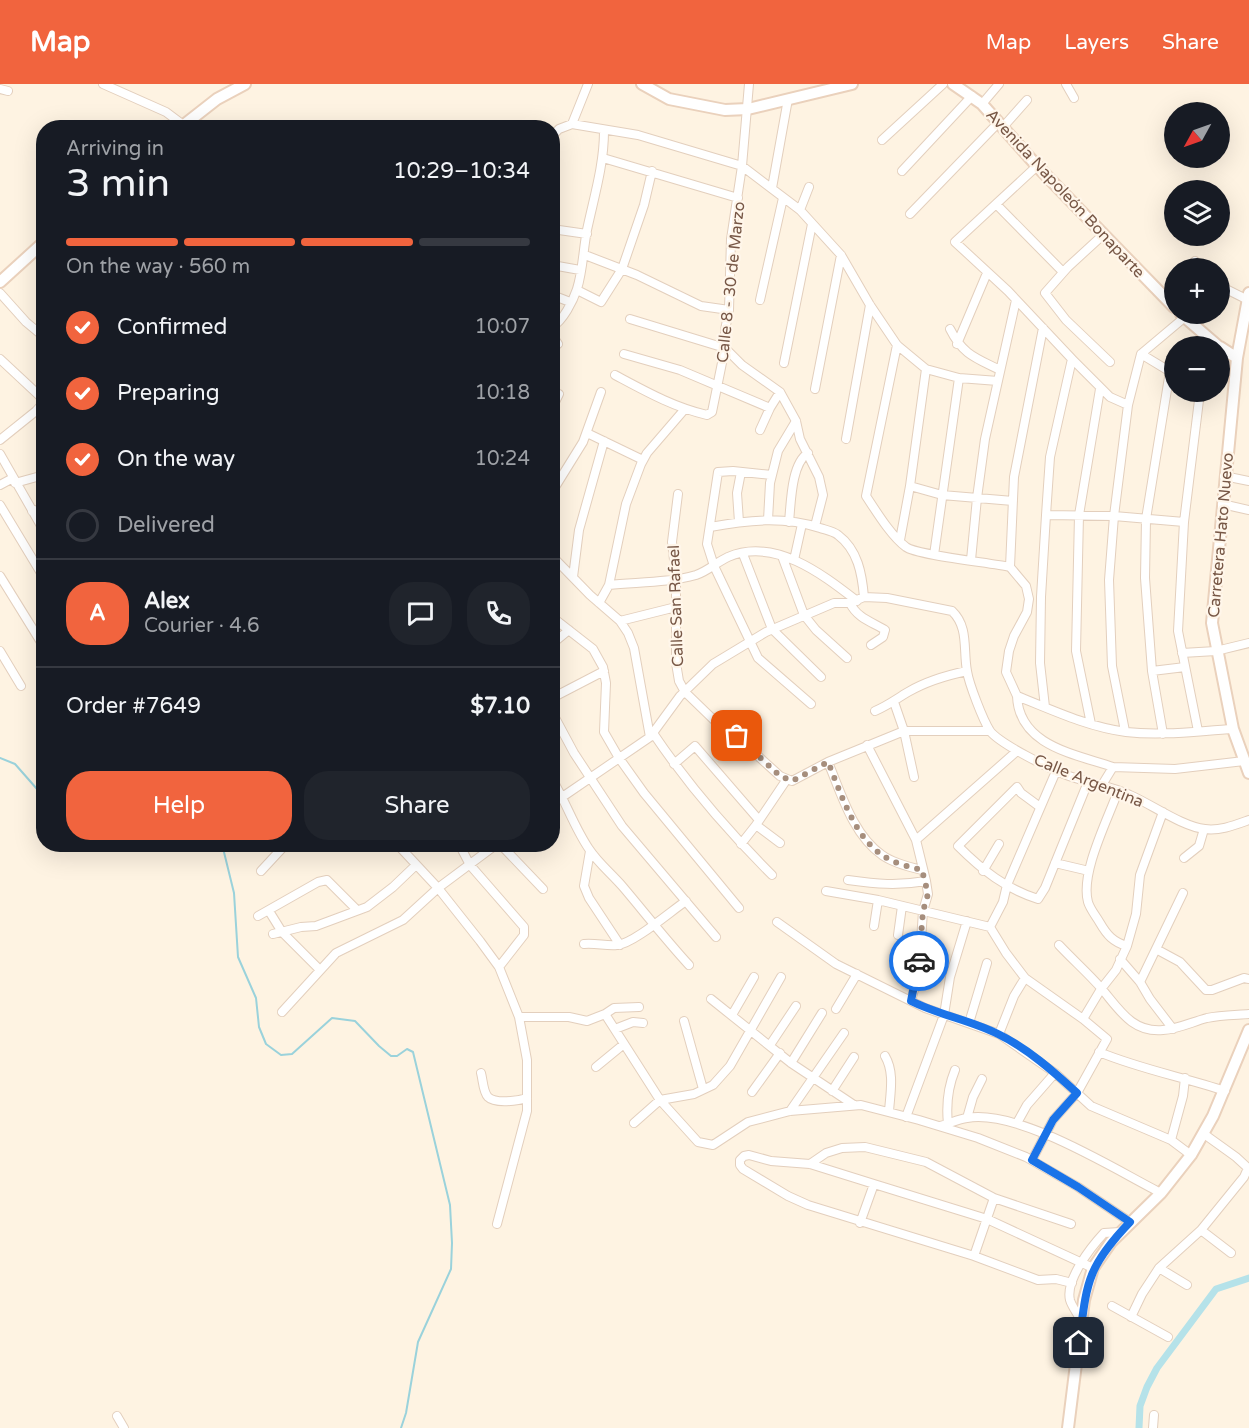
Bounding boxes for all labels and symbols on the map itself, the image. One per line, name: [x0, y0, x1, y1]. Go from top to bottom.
north arrow: [1164, 102, 1230, 168]
street label: Avenida Napoleón Bonaparte: [982, 105, 1149, 282]
street label: Calle 8 - 30 de Marzo: [713, 200, 749, 364]
street label: Carretera Hato Nuevo: [1204, 452, 1238, 619]
street label: Calle San Rafael: [664, 545, 688, 667]
pin: [711, 710, 762, 761]
street label: Calle Argentina: [1031, 750, 1146, 812]
courier: [889, 931, 949, 991]
pin: [1053, 1317, 1104, 1368]

